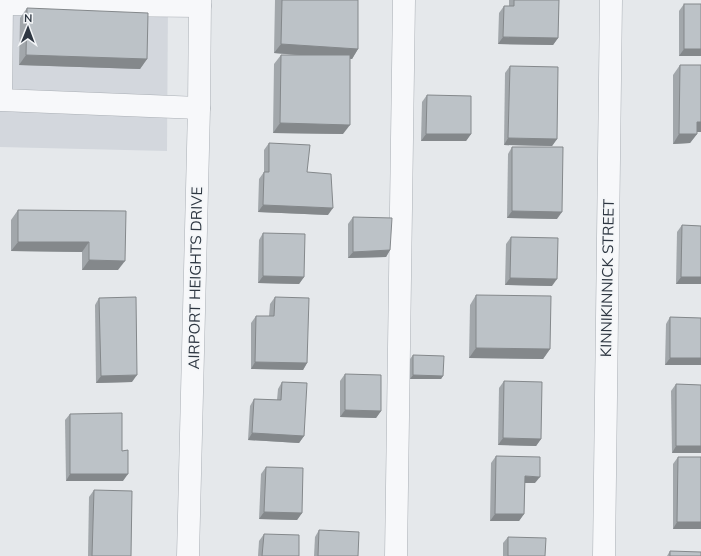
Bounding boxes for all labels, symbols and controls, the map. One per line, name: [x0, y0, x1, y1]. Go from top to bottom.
north arrow: [8, 8, 48, 48]
text: N: [24, 11, 32, 25]
street label: AIRPORT HEIGHTS DRIVE: [184, 186, 206, 370]
street label: KINNIKINNICK STREET: [596, 199, 618, 357]

